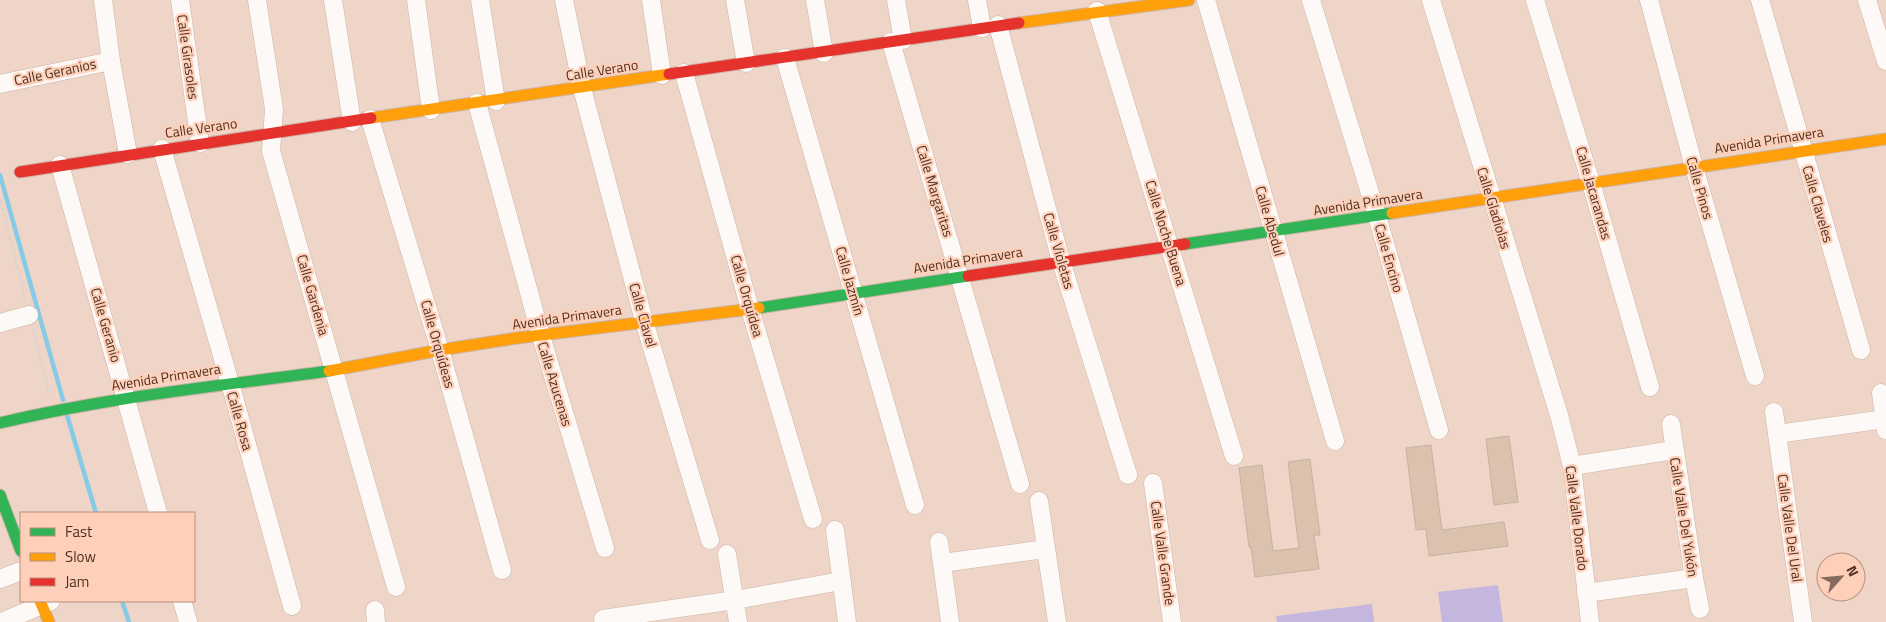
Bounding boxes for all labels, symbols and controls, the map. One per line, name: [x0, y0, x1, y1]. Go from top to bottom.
street label: Calle Girasoles: [172, 13, 205, 101]
street label: Calle Geranios: [12, 53, 98, 90]
street label: Calle Verano: [564, 53, 640, 86]
street label: Calle Verano: [163, 112, 238, 143]
street label: Avenida Primavera: [1713, 121, 1825, 159]
street label: Calle Margaritas: [912, 142, 959, 240]
street label: Calle Jacarandas: [1571, 144, 1618, 242]
street label: Calle Pinos: [1682, 154, 1719, 222]
street label: Calle Claveles: [1797, 163, 1840, 245]
street label: Calle Gladiolas: [1472, 164, 1517, 251]
street label: Calle Noche Buena: [1140, 177, 1193, 288]
street label: Calle Abedul: [1250, 183, 1291, 258]
street label: Avenida Primavera: [1312, 183, 1424, 221]
street label: Calle Violetas: [1039, 210, 1080, 292]
street label: Calle Encino: [1370, 221, 1409, 295]
street label: Avenida Primavera: [912, 241, 1024, 279]
street label: Calle Jazmín: [831, 244, 870, 318]
street label: Calle Gardenia: [292, 252, 335, 338]
street label: Calle Orquídea: [726, 252, 769, 339]
street label: Calle Clavel: [624, 280, 663, 349]
street label: Calle Geranio: [86, 285, 127, 365]
street label: Calle Orquídeas: [416, 297, 461, 391]
street label: Avenida Primavera: [511, 298, 623, 335]
street label: Calle Azucenas: [533, 339, 578, 429]
street label: Avenida Primavera: [110, 358, 222, 396]
street label: Calle Rosa: [222, 389, 259, 453]
street label: Calle Valle Del Yukón: [1665, 456, 1704, 578]
street label: Calle Valle Dorado: [1561, 464, 1594, 572]
street label: Calle Valle Del Ural: [1773, 472, 1808, 583]
street label: Calle Valle Grande: [1146, 499, 1181, 606]
legend: [20, 512, 195, 602]
text: Fast: [65, 520, 93, 543]
text: Slow: [65, 545, 96, 568]
north arrow: [1816, 552, 1866, 602]
text: N: [1841, 562, 1865, 580]
text: Jam: [65, 570, 89, 593]

